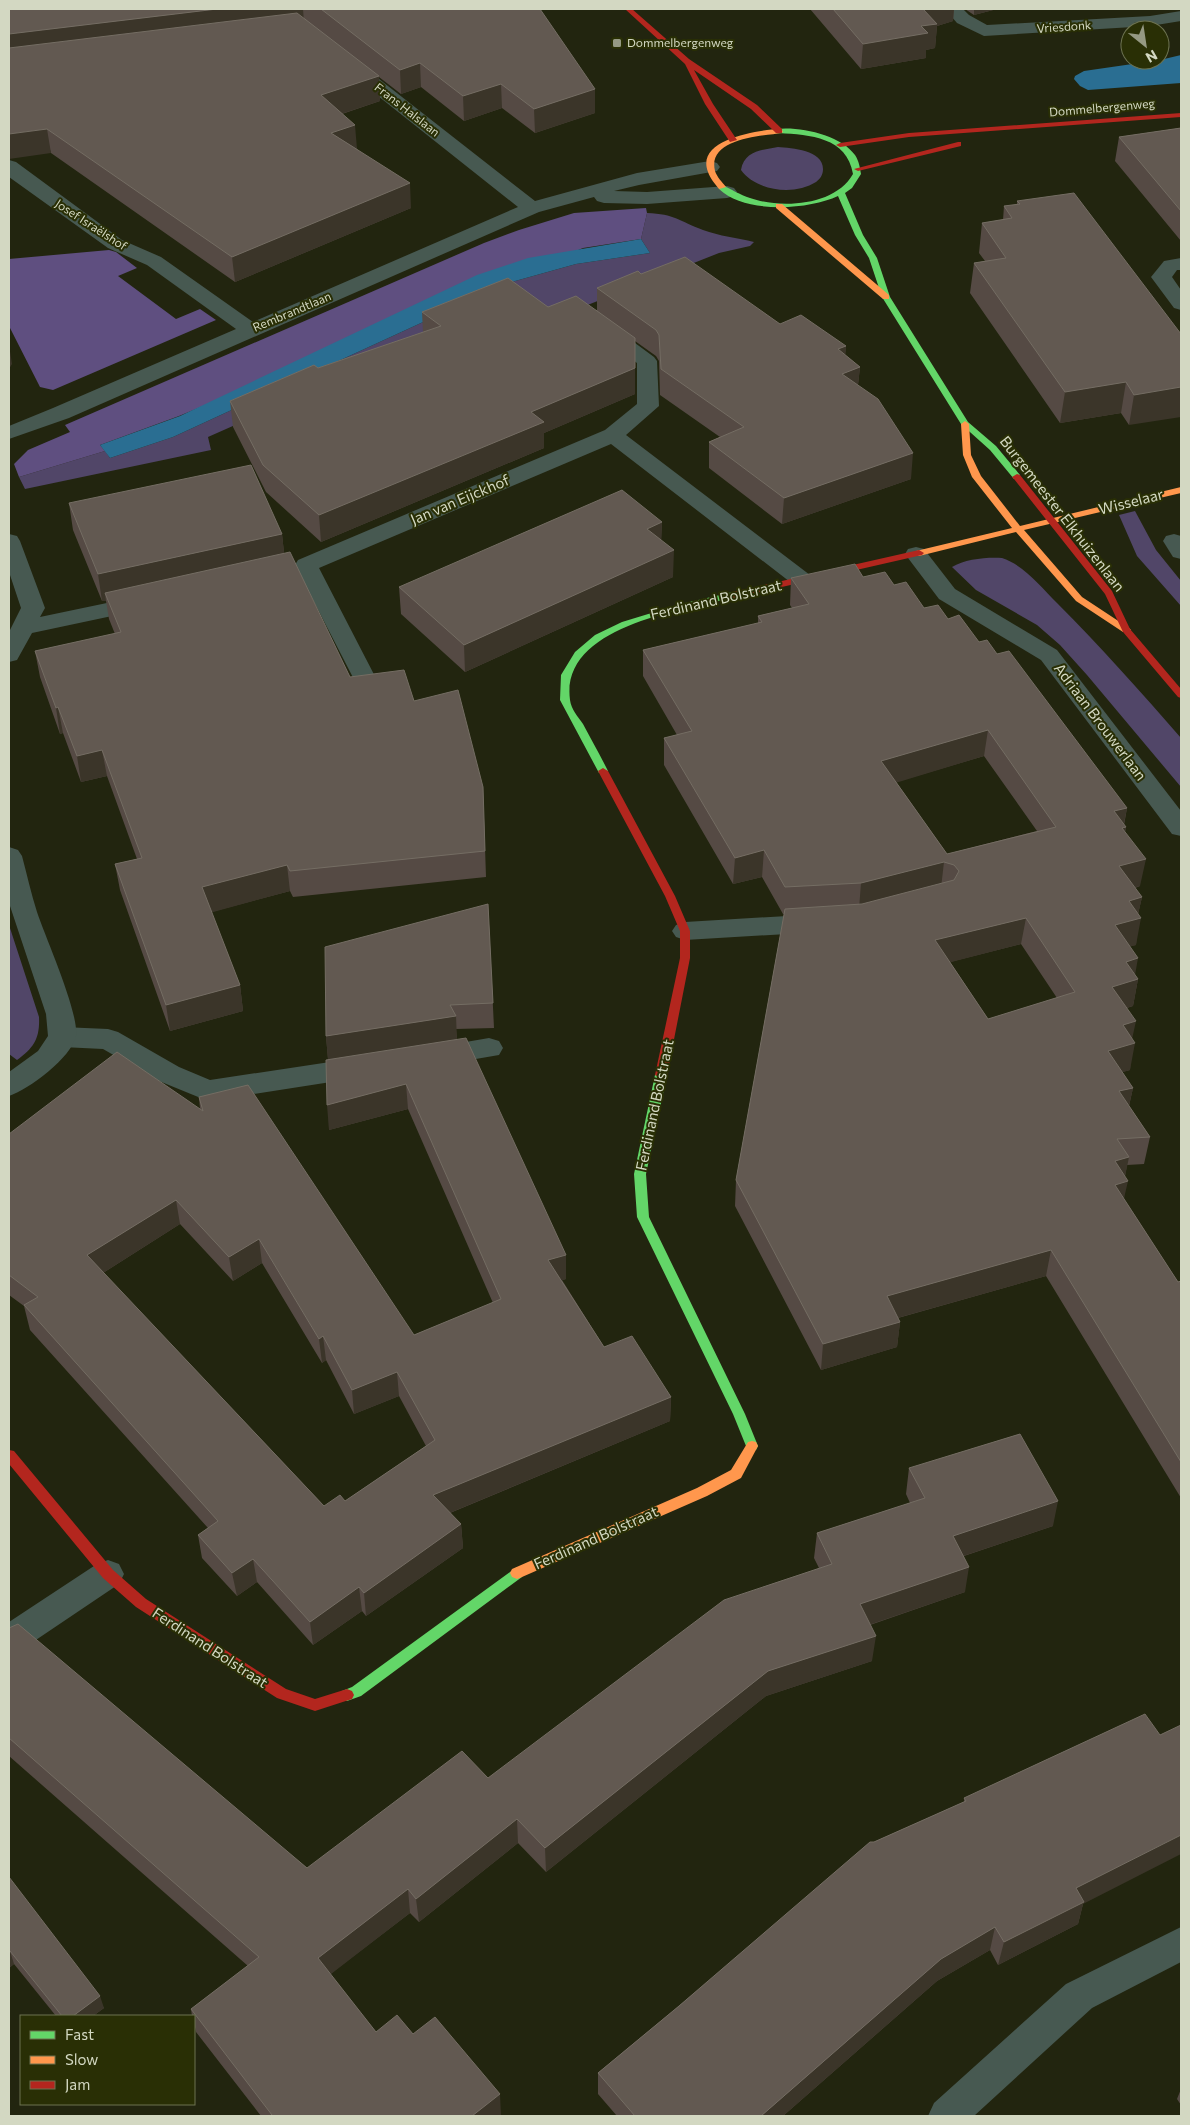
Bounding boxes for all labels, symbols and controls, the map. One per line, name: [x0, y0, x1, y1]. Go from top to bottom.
street label: Vriesdonk: [1036, 17, 1092, 35]
north arrow: [1120, 20, 1170, 70]
place label: Dommelbergenweg: [627, 35, 734, 49]
marker: Dommelbergenweg: [611, 37, 623, 49]
text: N: [1143, 47, 1161, 67]
street label: Frans Halslaan: [372, 80, 443, 139]
street label: Dommelbergenweg: [1048, 95, 1156, 119]
street label: Josef Israëlshof: [53, 196, 130, 253]
street label: Rembrandtlaan: [250, 288, 333, 334]
street label: Burgemeester Elkhuizenlaan: [997, 432, 1129, 595]
street label: Jan van Eijckhof: [407, 470, 512, 528]
street label: Wisselaar: [1096, 484, 1165, 518]
street label: Ferdinand Bolstraat: [648, 575, 783, 623]
street label: Adriaan Brouwerlaan: [1051, 659, 1151, 784]
street label: Ferdinand Bolstraat: [631, 1037, 677, 1172]
street label: Ferdinand Bolstraat: [531, 1502, 661, 1573]
street label: Ferdinand Bolstraat: [149, 1603, 272, 1691]
legend: [20, 2015, 195, 2105]
text: Fast: [65, 2025, 94, 2043]
text: Slow: [65, 2050, 98, 2068]
text: Jam: [65, 2075, 90, 2093]

